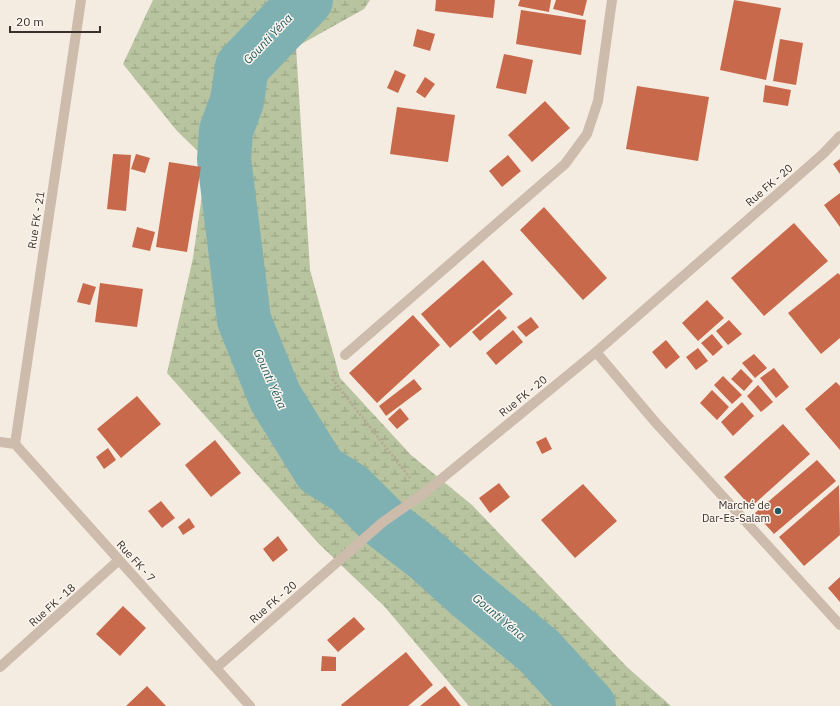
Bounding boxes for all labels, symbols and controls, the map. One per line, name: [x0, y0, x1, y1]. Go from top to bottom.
scale bar: [10, 8, 100, 34]
water label: Gounti Yéna: [240, 10, 295, 67]
text: 20 m: [16, 14, 44, 29]
street label: Rue FK - 20: [743, 161, 795, 209]
street label: Rue FK - 21: [25, 190, 47, 250]
water label: Gounti Yéna: [251, 346, 290, 411]
street label: Rue FK - 20: [496, 372, 550, 420]
place label: Marché de Dar-Es-Salam: [702, 498, 770, 525]
marker: Marché de Dar-Es-Salam: [773, 506, 783, 516]
street label: Rue FK - 7: [114, 537, 158, 585]
street label: Rue FK - 20: [247, 578, 299, 626]
street label: Rue FK - 18: [26, 580, 78, 630]
water label: Gounti Yéna: [470, 590, 529, 643]

